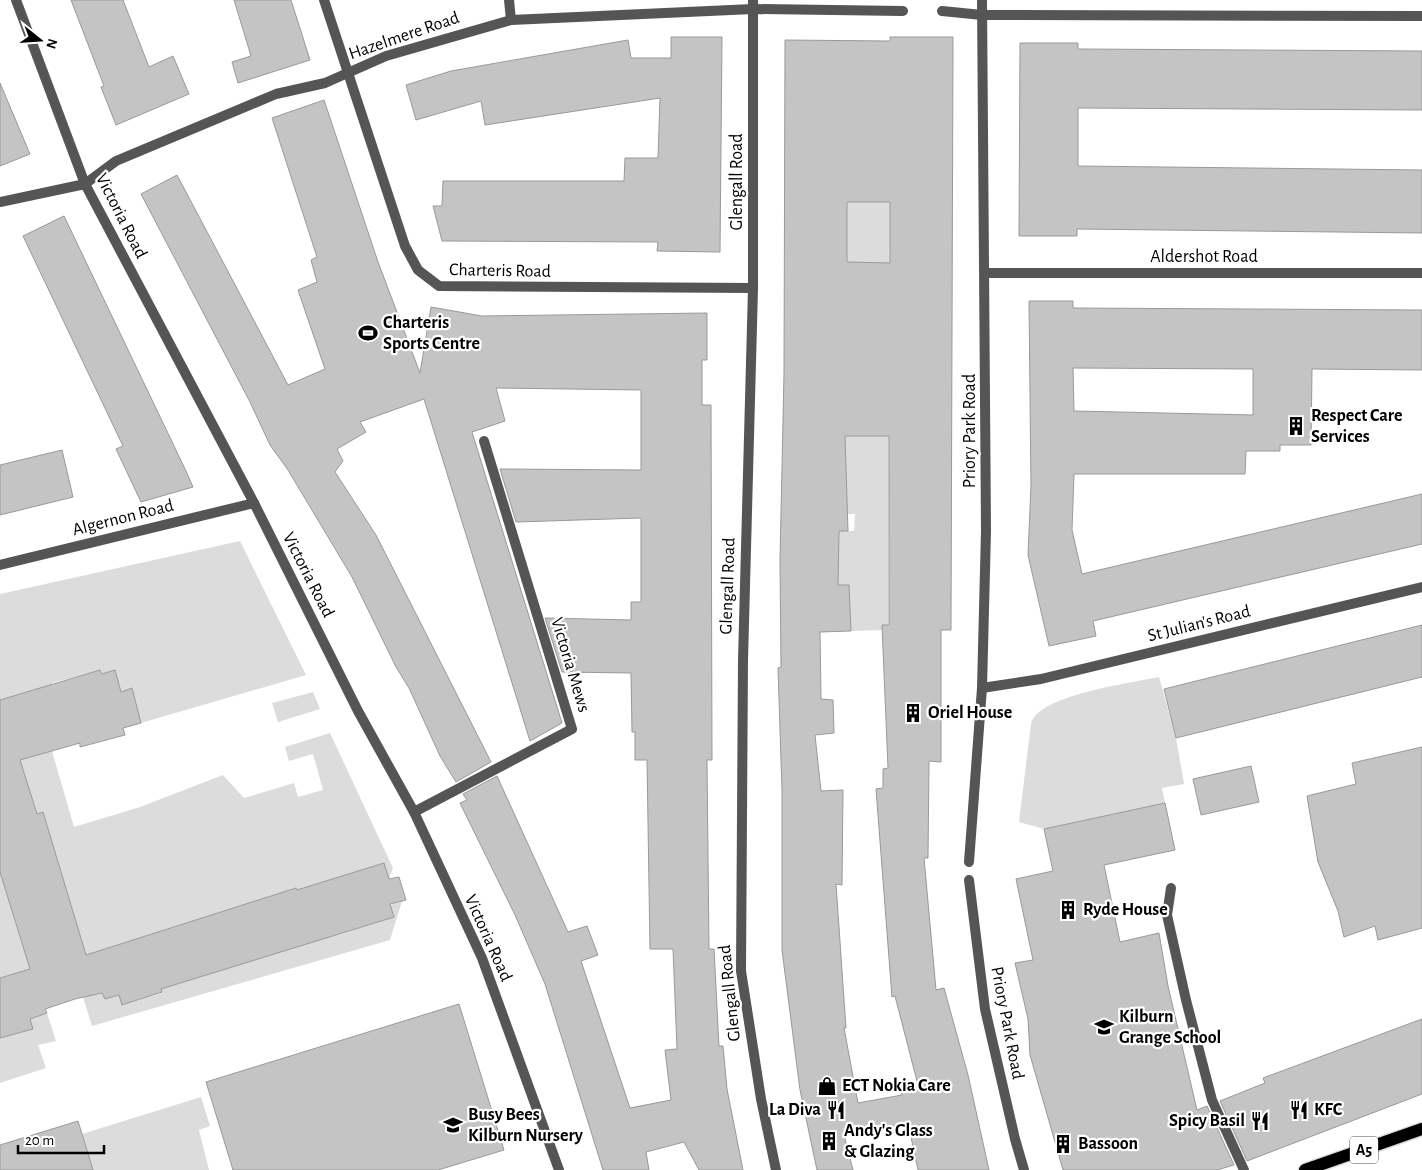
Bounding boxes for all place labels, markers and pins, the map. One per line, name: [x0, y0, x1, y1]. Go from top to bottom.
place label: Charteris Sports Centre: [383, 314, 480, 353]
sports icon: Charteris Sports Centre: [357, 322, 379, 344]
place label: Respect Care Services: [1311, 407, 1403, 446]
building icon: Respect Care Services: [1285, 415, 1307, 437]
building icon: Oriel House: [902, 702, 924, 724]
place label: Oriel House: [928, 704, 1012, 722]
building icon: Ryde House: [1057, 899, 1079, 921]
place label: Ryde House: [1083, 901, 1168, 919]
place label: Kilburn Grange School: [1119, 1008, 1221, 1047]
school or university icon: Kilburn Grange School: [1093, 1016, 1115, 1038]
shop icon: ECT Nokia Care: [816, 1075, 838, 1097]
place label: ECT Nokia Care: [842, 1077, 951, 1095]
restaurant icon: La Diva: [825, 1099, 847, 1121]
restaurant icon: KFC: [1288, 1099, 1310, 1121]
place label: La Diva: [769, 1101, 821, 1119]
place label: KFC: [1314, 1101, 1343, 1119]
place label: Busy Bees Kilburn Nursery: [468, 1106, 584, 1145]
restaurant icon: Spicy Basil: [1249, 1110, 1271, 1132]
place label: Spicy Basil: [1169, 1112, 1245, 1130]
school or university icon: Busy Bees Kilburn Nursery: [442, 1114, 464, 1136]
place label: Andy's Glass & Glazing: [844, 1122, 933, 1161]
building icon: Andy's Glass & Glazing: [818, 1130, 840, 1152]
building icon: Bassoon: [1052, 1133, 1074, 1155]
place label: Bassoon: [1078, 1135, 1138, 1153]

